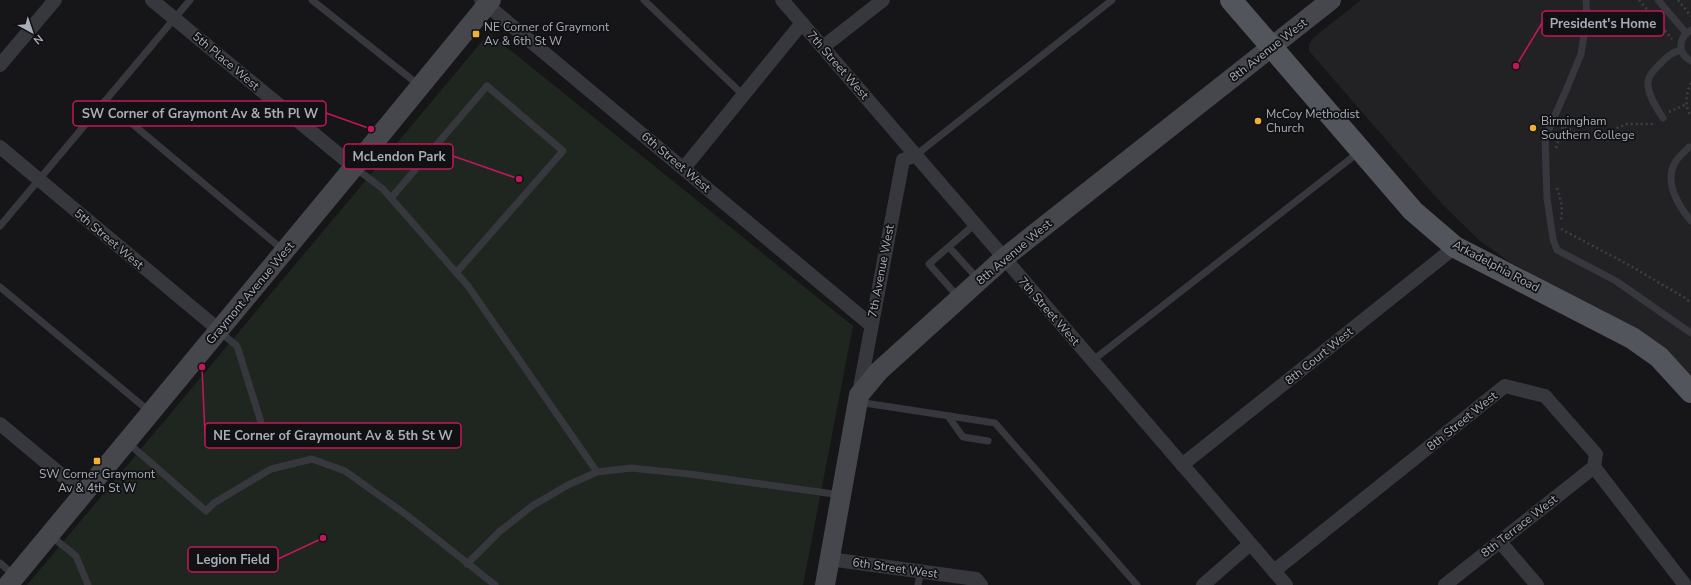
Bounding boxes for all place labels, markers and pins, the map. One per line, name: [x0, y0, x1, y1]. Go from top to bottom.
callout: President's Home: [1542, 11, 1664, 36]
place label: NE Corner of Graymont Av & 6th St W: [484, 19, 610, 49]
marker: NE Corner of Graymont Av & 6th St W: [471, 29, 481, 39]
callout: SW Corner of Graymont Av & 5th Pl W: [73, 101, 326, 126]
place label: McCoy Methodist Church: [1266, 106, 1360, 136]
place label: Birmingham Southern College: [1541, 113, 1635, 143]
marker: McCoy Methodist Church: [1253, 116, 1263, 126]
marker: Birmingham Southern College: [1528, 123, 1538, 133]
callout: McLendon Park: [344, 144, 453, 169]
callout: NE Corner of Graymount Av & 5th St W: [205, 423, 461, 448]
marker: SW Corner Graymont Av & 4th St W: [92, 456, 102, 466]
place label: SW Corner Graymont Av & 4th St W: [39, 466, 156, 496]
callout: Legion Field: [188, 547, 278, 572]

